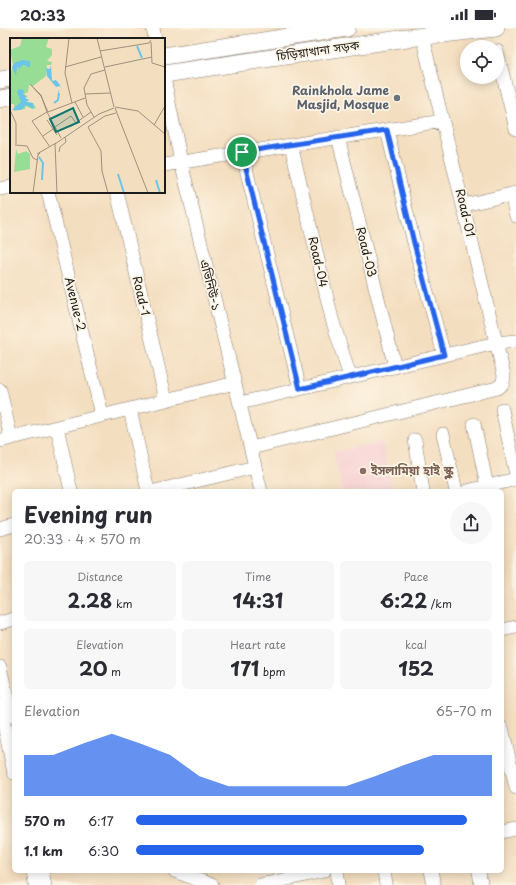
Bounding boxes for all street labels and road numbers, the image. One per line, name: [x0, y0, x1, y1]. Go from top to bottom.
street label: চিড়িয়াখানা সড়ক: [274, 35, 361, 65]
street label: Road-01: [452, 187, 480, 239]
street label: Road-03: [352, 225, 382, 279]
street label: Road-04: [304, 235, 334, 289]
street label: এভিনিউ-১: [196, 257, 226, 312]
street label: Road-1: [129, 274, 155, 317]
street label: Avenue-2: [61, 275, 91, 333]

